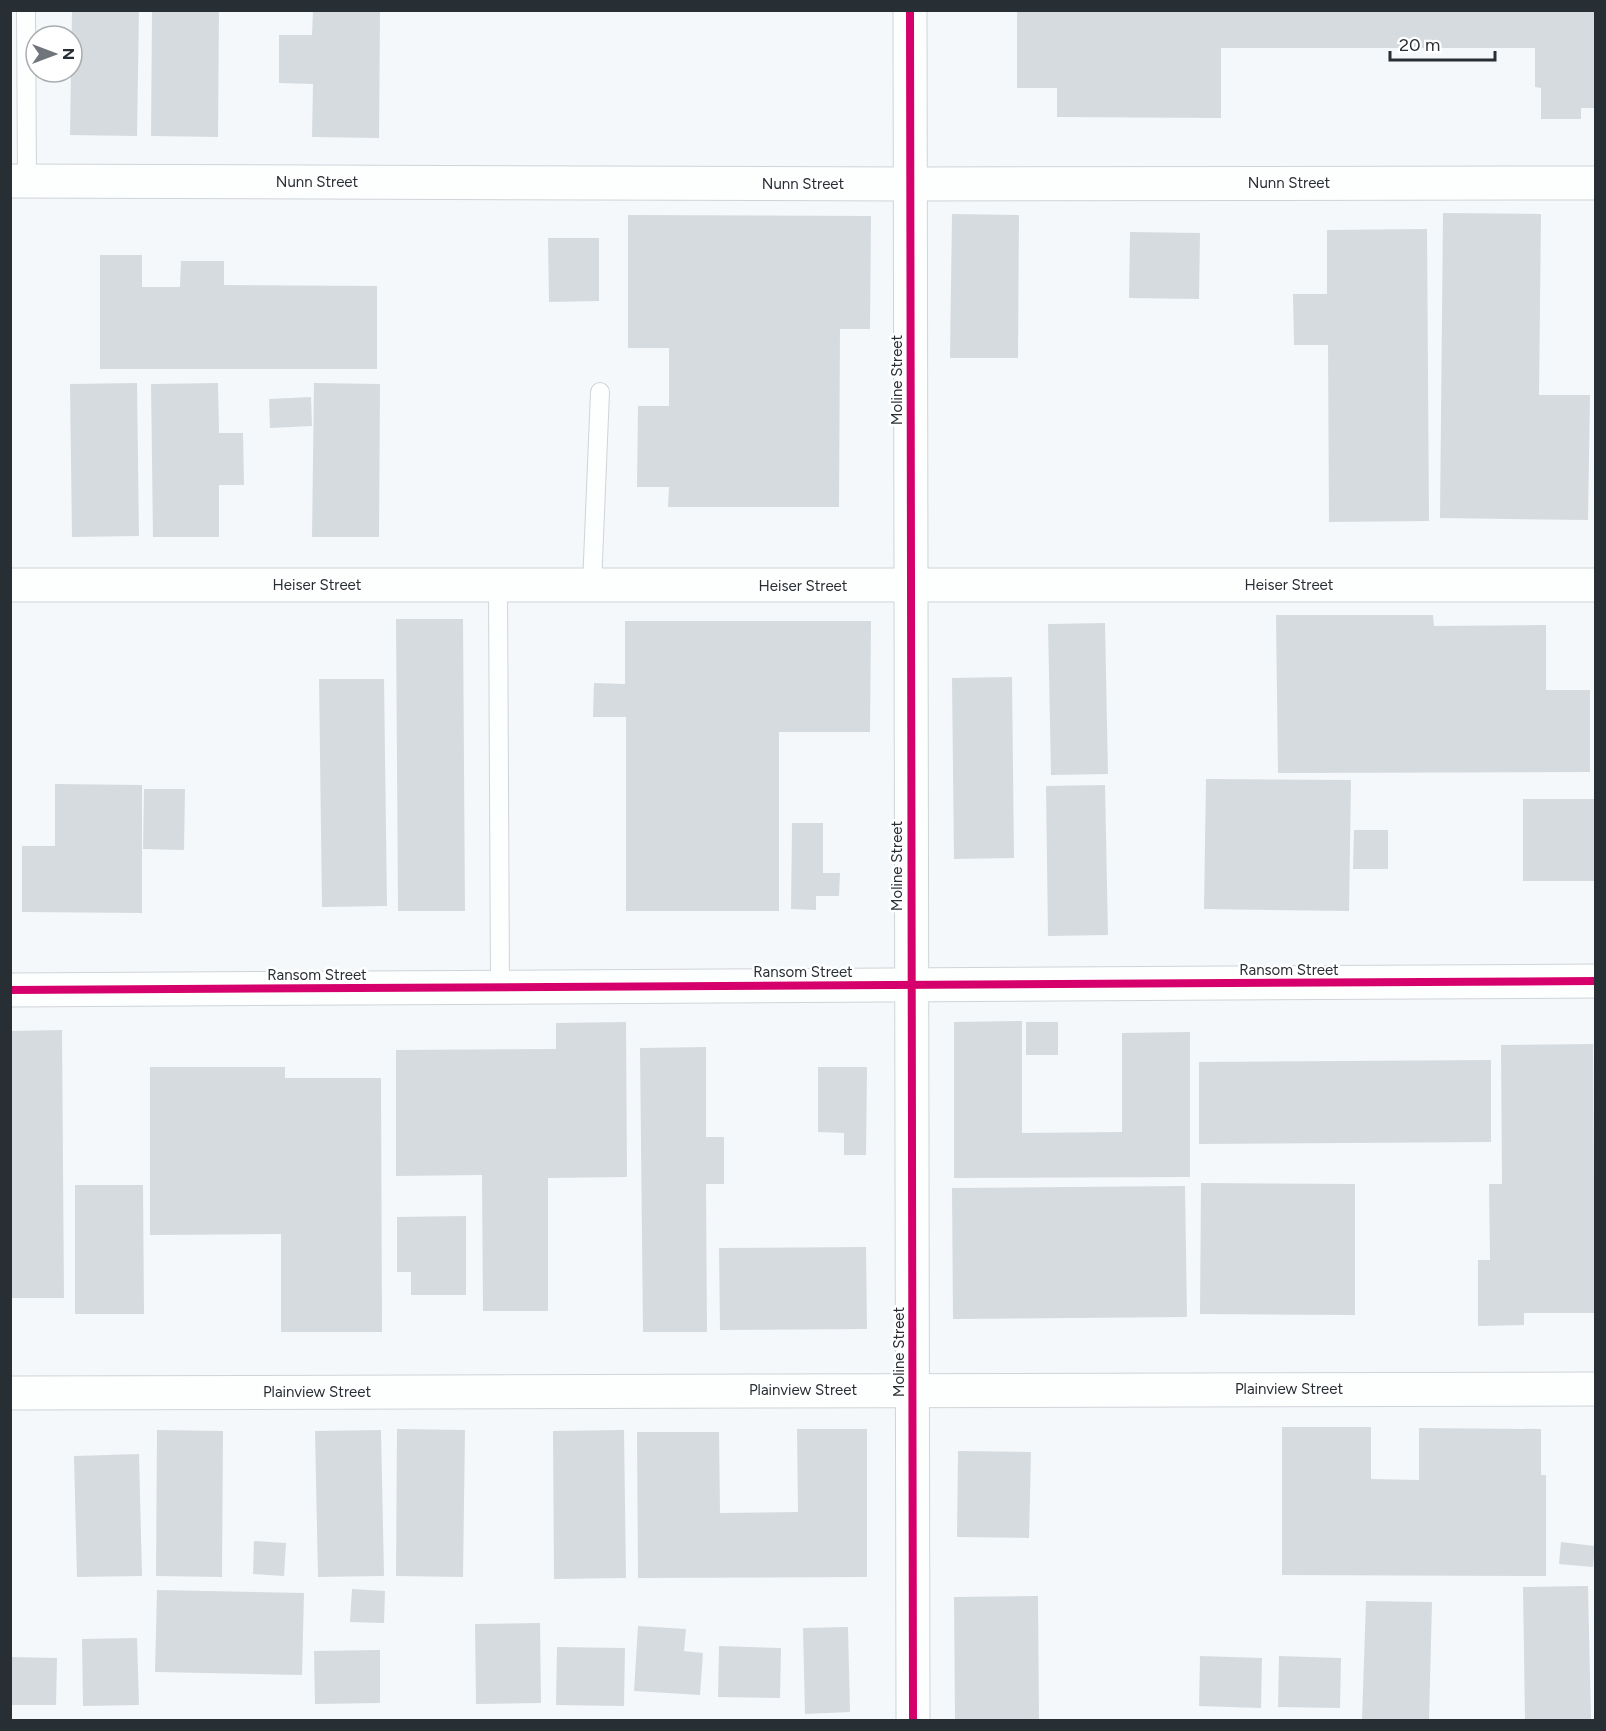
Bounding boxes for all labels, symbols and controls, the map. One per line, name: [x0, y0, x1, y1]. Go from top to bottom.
north arrow: [24, 24, 84, 84]
scale bar: [1390, 24, 1495, 62]
text: 20 m: [1399, 34, 1440, 56]
text: N: [59, 48, 78, 60]
street label: Nunn Street: [276, 173, 359, 191]
street label: Nunn Street: [1248, 174, 1331, 192]
street label: Nunn Street: [762, 175, 845, 193]
street label: Moline Street: [888, 334, 906, 425]
street label: Heiser Street: [273, 576, 362, 594]
street label: Heiser Street: [1245, 576, 1334, 594]
street label: Heiser Street: [759, 577, 848, 595]
street label: Moline Street: [888, 820, 906, 911]
street label: Ransom Street: [1239, 961, 1339, 979]
street label: Ransom Street: [753, 963, 853, 981]
street label: Ransom Street: [267, 966, 367, 984]
street label: Moline Street: [890, 1306, 908, 1397]
street label: Plainview Street: [1235, 1380, 1343, 1398]
street label: Plainview Street: [749, 1381, 857, 1399]
street label: Plainview Street: [263, 1383, 371, 1401]

